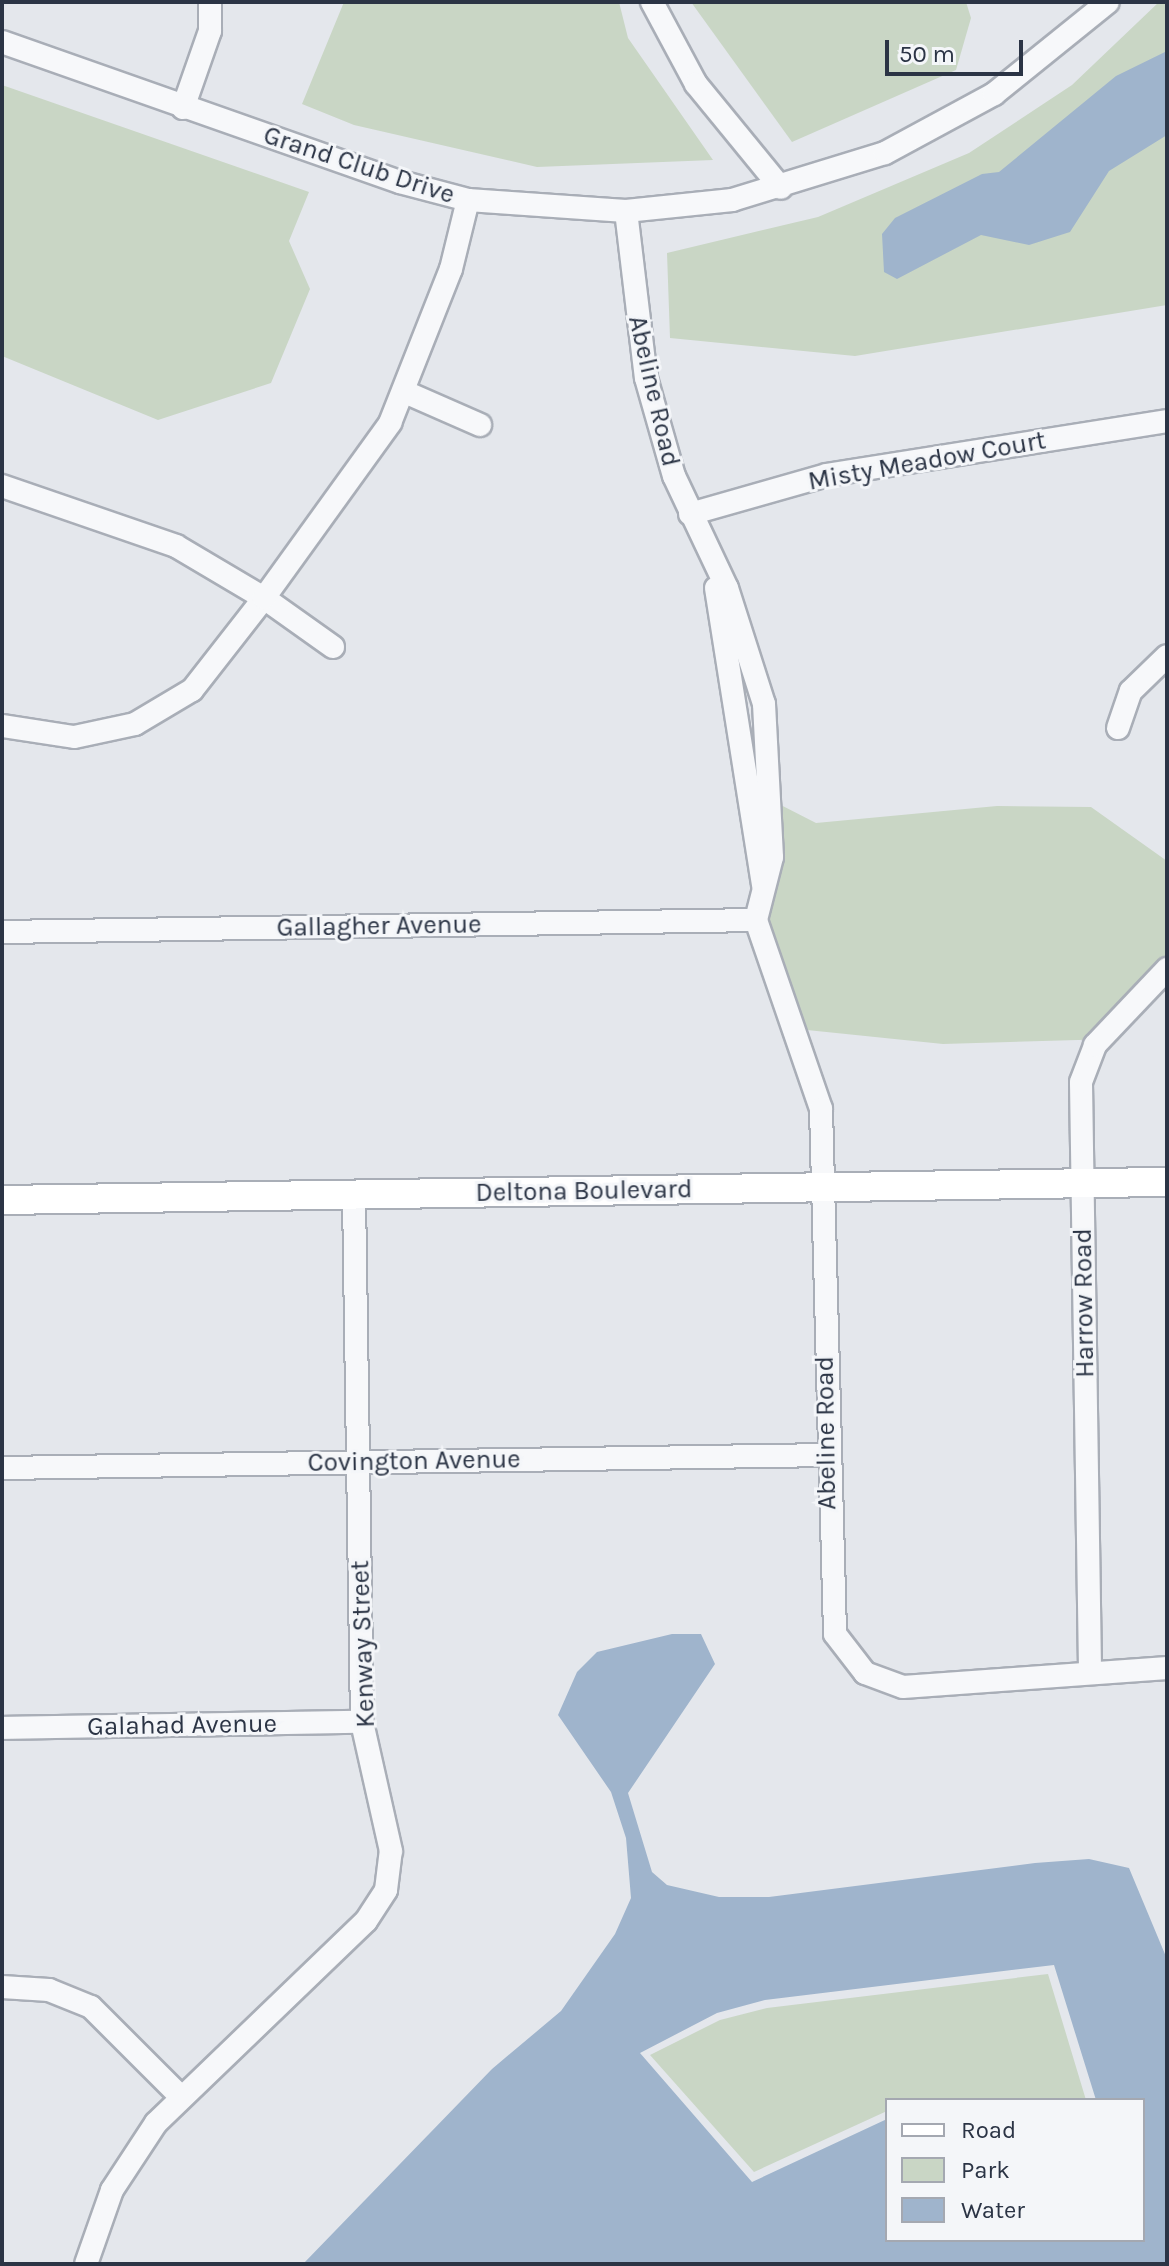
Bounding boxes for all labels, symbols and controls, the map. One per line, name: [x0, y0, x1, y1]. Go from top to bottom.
scale bar: [889, 24, 1027, 74]
text: 50 m: [899, 40, 955, 68]
street label: Grand Club Drive: [260, 119, 458, 211]
street label: Abeline Road: [622, 313, 686, 469]
street label: Misty Meadow Court: [806, 425, 1048, 497]
street label: Gallagher Avenue: [276, 909, 482, 943]
street label: Deltona Boulevard: [475, 1174, 693, 1208]
street label: Harrow Road: [1067, 1228, 1101, 1378]
street label: Abeline Road: [809, 1356, 843, 1510]
street label: Covington Avenue: [307, 1444, 521, 1478]
street label: Kenway Street: [344, 1560, 382, 1728]
street label: Galahad Avenue: [87, 1708, 277, 1742]
legend: [885, 2098, 1145, 2242]
text: Road: [961, 2116, 1016, 2144]
text: Park: [961, 2156, 1010, 2184]
text: Water: [961, 2196, 1025, 2224]

